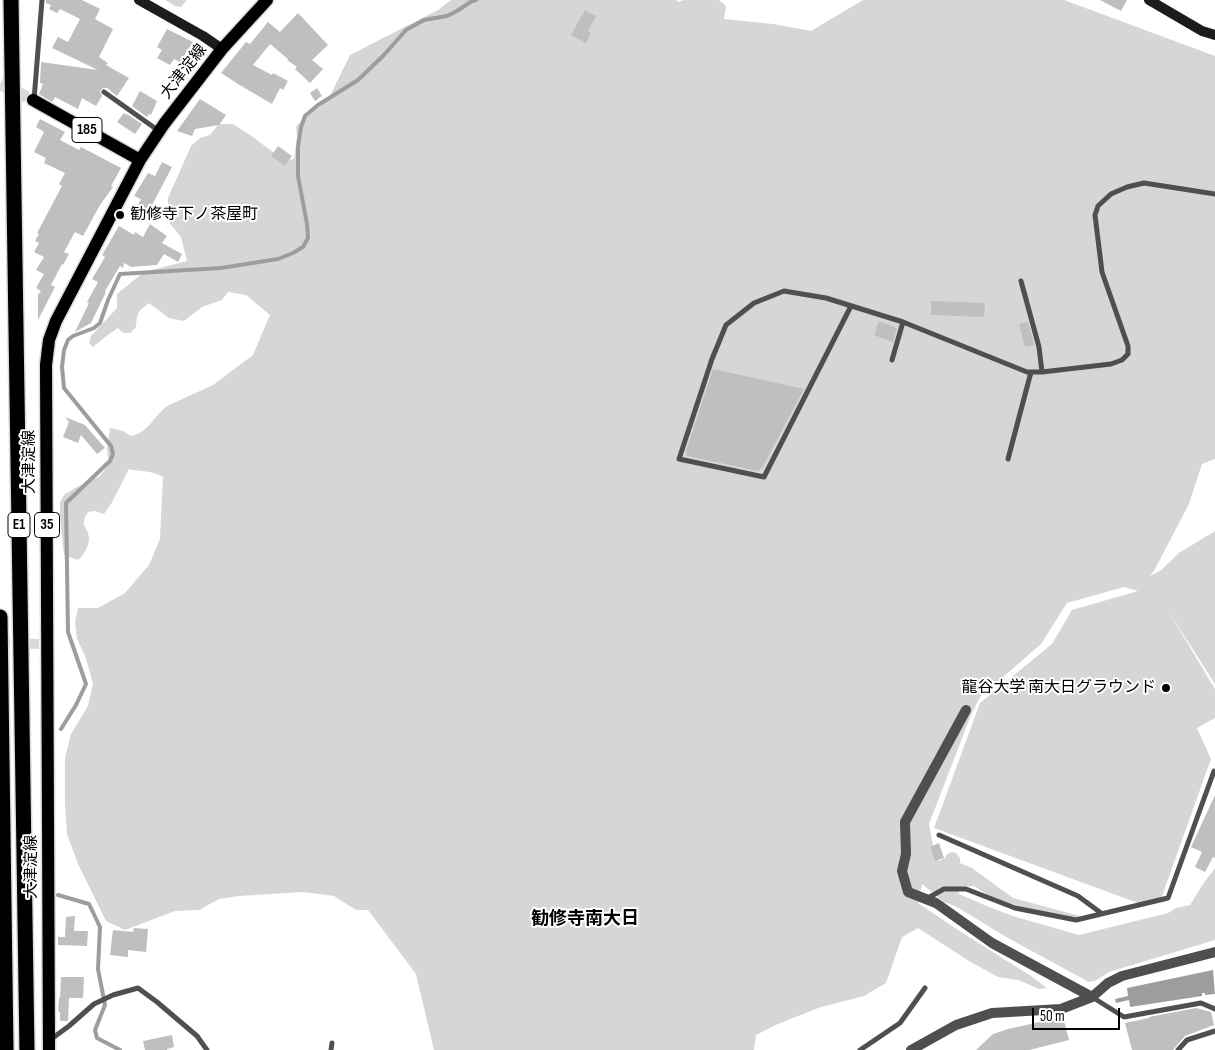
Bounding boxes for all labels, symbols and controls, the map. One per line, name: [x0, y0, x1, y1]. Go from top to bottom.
street label: 大津淀線: [157, 41, 211, 103]
road number: 185: [72, 118, 102, 142]
place label: 勧修寺下ノ茶屋町: [130, 205, 258, 225]
marker: 勧修寺下ノ茶屋町: [114, 209, 126, 221]
street label: 大津淀線: [20, 430, 40, 494]
road number: E1: [8, 512, 30, 538]
road number: 35: [34, 512, 60, 538]
place label: 龍谷大学 南大日グラウンド: [961, 678, 1156, 698]
marker: 龍谷大学 南大日グラウンド: [1160, 682, 1172, 694]
street label: 大津淀線: [22, 835, 42, 899]
district label: 勧修寺南大日: [531, 908, 639, 930]
scale bar: [1035, 998, 1122, 1030]
text: 50 m: [1040, 1007, 1065, 1026]

